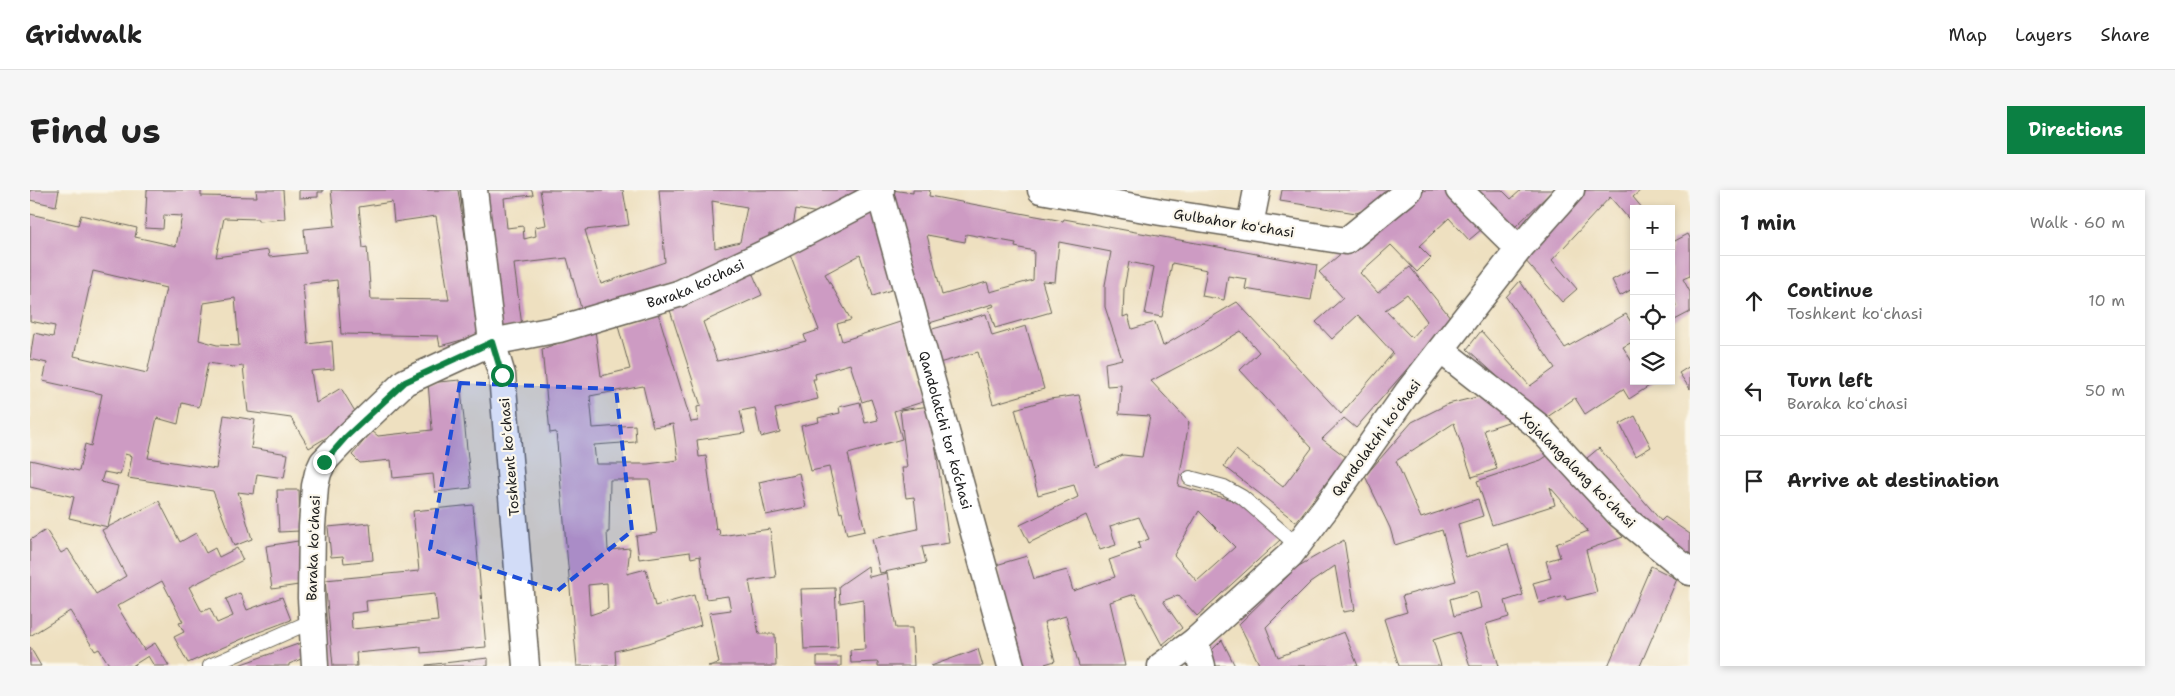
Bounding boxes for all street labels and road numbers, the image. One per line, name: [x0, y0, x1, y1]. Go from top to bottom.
street label: Gulbahor koʻchasi: [1172, 205, 1296, 241]
street label: Baraka ko'chasi: [644, 255, 747, 312]
street label: Qandolatchi tor ko‘chasi: [915, 349, 976, 511]
street label: Qandolatchi koʻchasi: [1327, 376, 1425, 500]
street label: Toshkent koʻchasi: [495, 397, 523, 517]
street label: Xojalangalang koʻchasi: [1516, 408, 1640, 532]
street label: Baraka koʻchasi: [302, 495, 324, 601]

